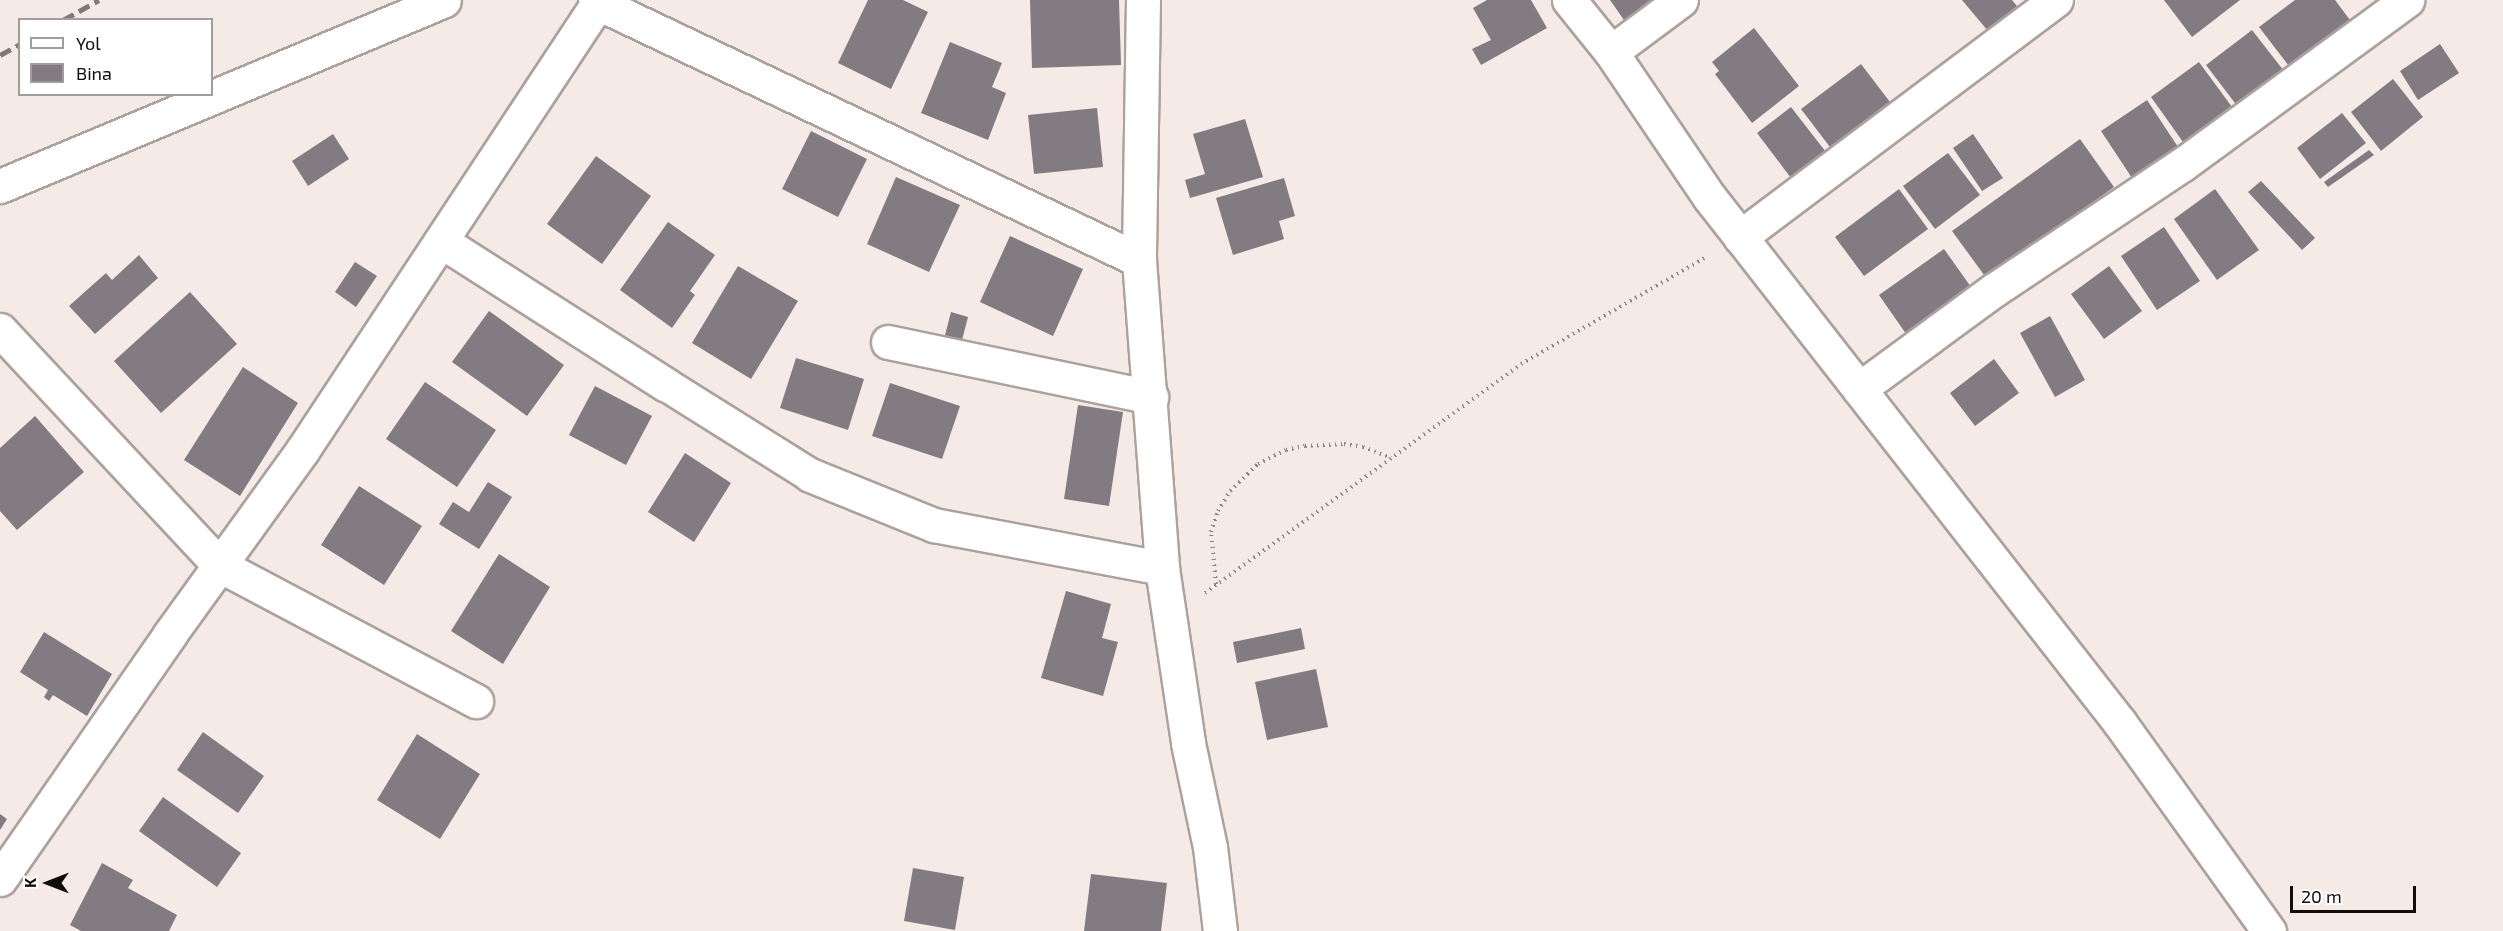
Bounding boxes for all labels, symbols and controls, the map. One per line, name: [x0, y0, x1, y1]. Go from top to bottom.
legend: [18, 18, 213, 96]
text: Yol: [76, 32, 101, 54]
text: Bina: [76, 62, 112, 84]
north arrow: [18, 853, 78, 913]
scale bar: [2293, 874, 2419, 912]
text: K: [20, 878, 39, 888]
text: 20 m: [2301, 885, 2342, 907]

